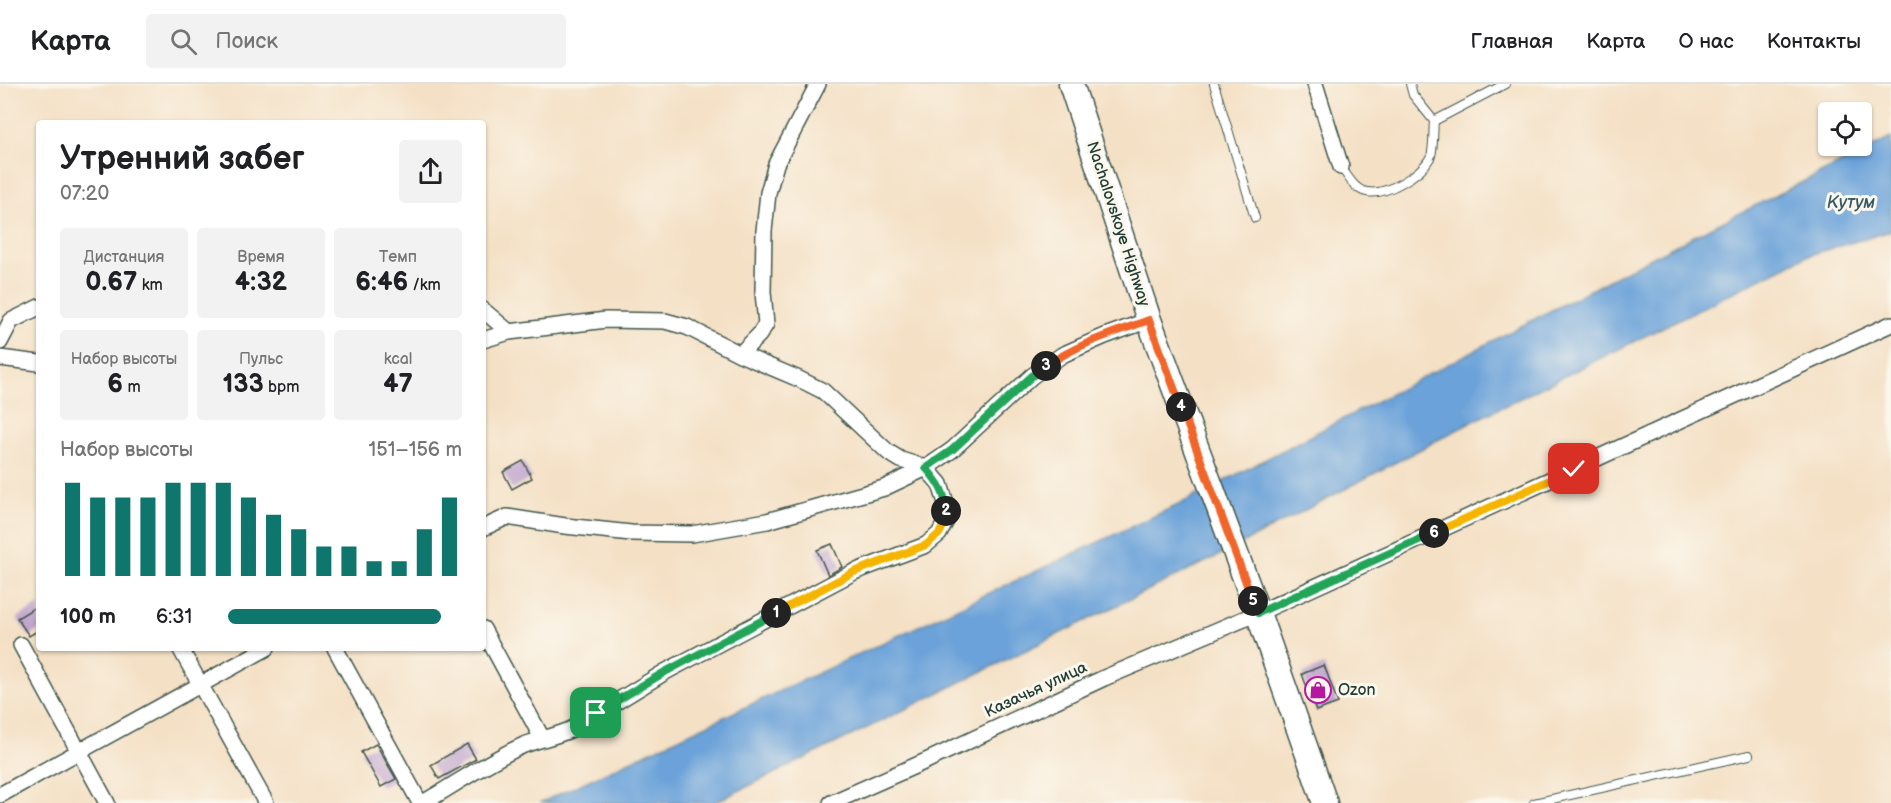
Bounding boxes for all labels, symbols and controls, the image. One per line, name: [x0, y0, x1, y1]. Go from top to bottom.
search box: [146, 14, 566, 68]
text: Карта: [30, 25, 110, 58]
icon: search: [167, 25, 200, 58]
text: Поиск: [215, 28, 278, 55]
text: Главная: [1470, 29, 1553, 54]
text: Карта: [1586, 29, 1645, 54]
text: О нас: [1678, 29, 1734, 54]
text: Контакты: [1767, 29, 1861, 54]
map controls: [1818, 102, 1872, 156]
button: locate: [1818, 102, 1872, 156]
text: Утренний забег: [60, 139, 305, 179]
street label: Nachalovskoye Highway: [1082, 139, 1154, 310]
button: share: [399, 140, 462, 203]
text: 07:20: [60, 182, 109, 206]
water label: Кутум: [1827, 192, 1875, 213]
text: Дистанция: [84, 248, 164, 267]
text: Время: [237, 248, 285, 267]
text: Темп: [379, 248, 417, 267]
text: 0.67: [85, 267, 137, 298]
text: 4:32: [235, 267, 287, 298]
text: 6:46: [355, 267, 408, 298]
text: km: [137, 276, 163, 295]
text: /km: [408, 276, 441, 295]
text: Набор высоты: [71, 350, 177, 369]
text: Пульс: [239, 350, 283, 369]
text: kcal: [384, 350, 412, 369]
pin: 3: [1031, 351, 1061, 381]
text: 3: [1041, 356, 1051, 375]
text: 6: [107, 369, 123, 400]
text: 133: [222, 369, 264, 400]
text: 47: [383, 369, 413, 400]
text: m: [123, 378, 141, 397]
text: bpm: [264, 378, 300, 397]
pin: 4: [1166, 392, 1196, 422]
text: 4: [1176, 397, 1186, 416]
text: Набор высоты: [60, 438, 193, 462]
text: 151–156 m: [369, 438, 462, 462]
pin: [1548, 443, 1599, 494]
icon: check: [1557, 452, 1590, 485]
pin: 2: [931, 496, 961, 526]
text: 2: [941, 501, 951, 520]
pin: 6: [1419, 518, 1449, 548]
text: 6: [1429, 523, 1439, 542]
pin: 5: [1238, 586, 1268, 616]
text: 5: [1248, 591, 1258, 610]
pin: 1: [761, 598, 791, 628]
text: 1: [773, 603, 779, 622]
text: 100 m: [60, 605, 116, 629]
text: 6:31: [156, 605, 192, 629]
street label: Казачья улица: [982, 658, 1091, 722]
shop icon: Ozon: [1303, 675, 1333, 705]
place label: Ozon: [1338, 681, 1376, 700]
pin: [570, 687, 621, 738]
icon: arrive: [579, 696, 612, 729]

